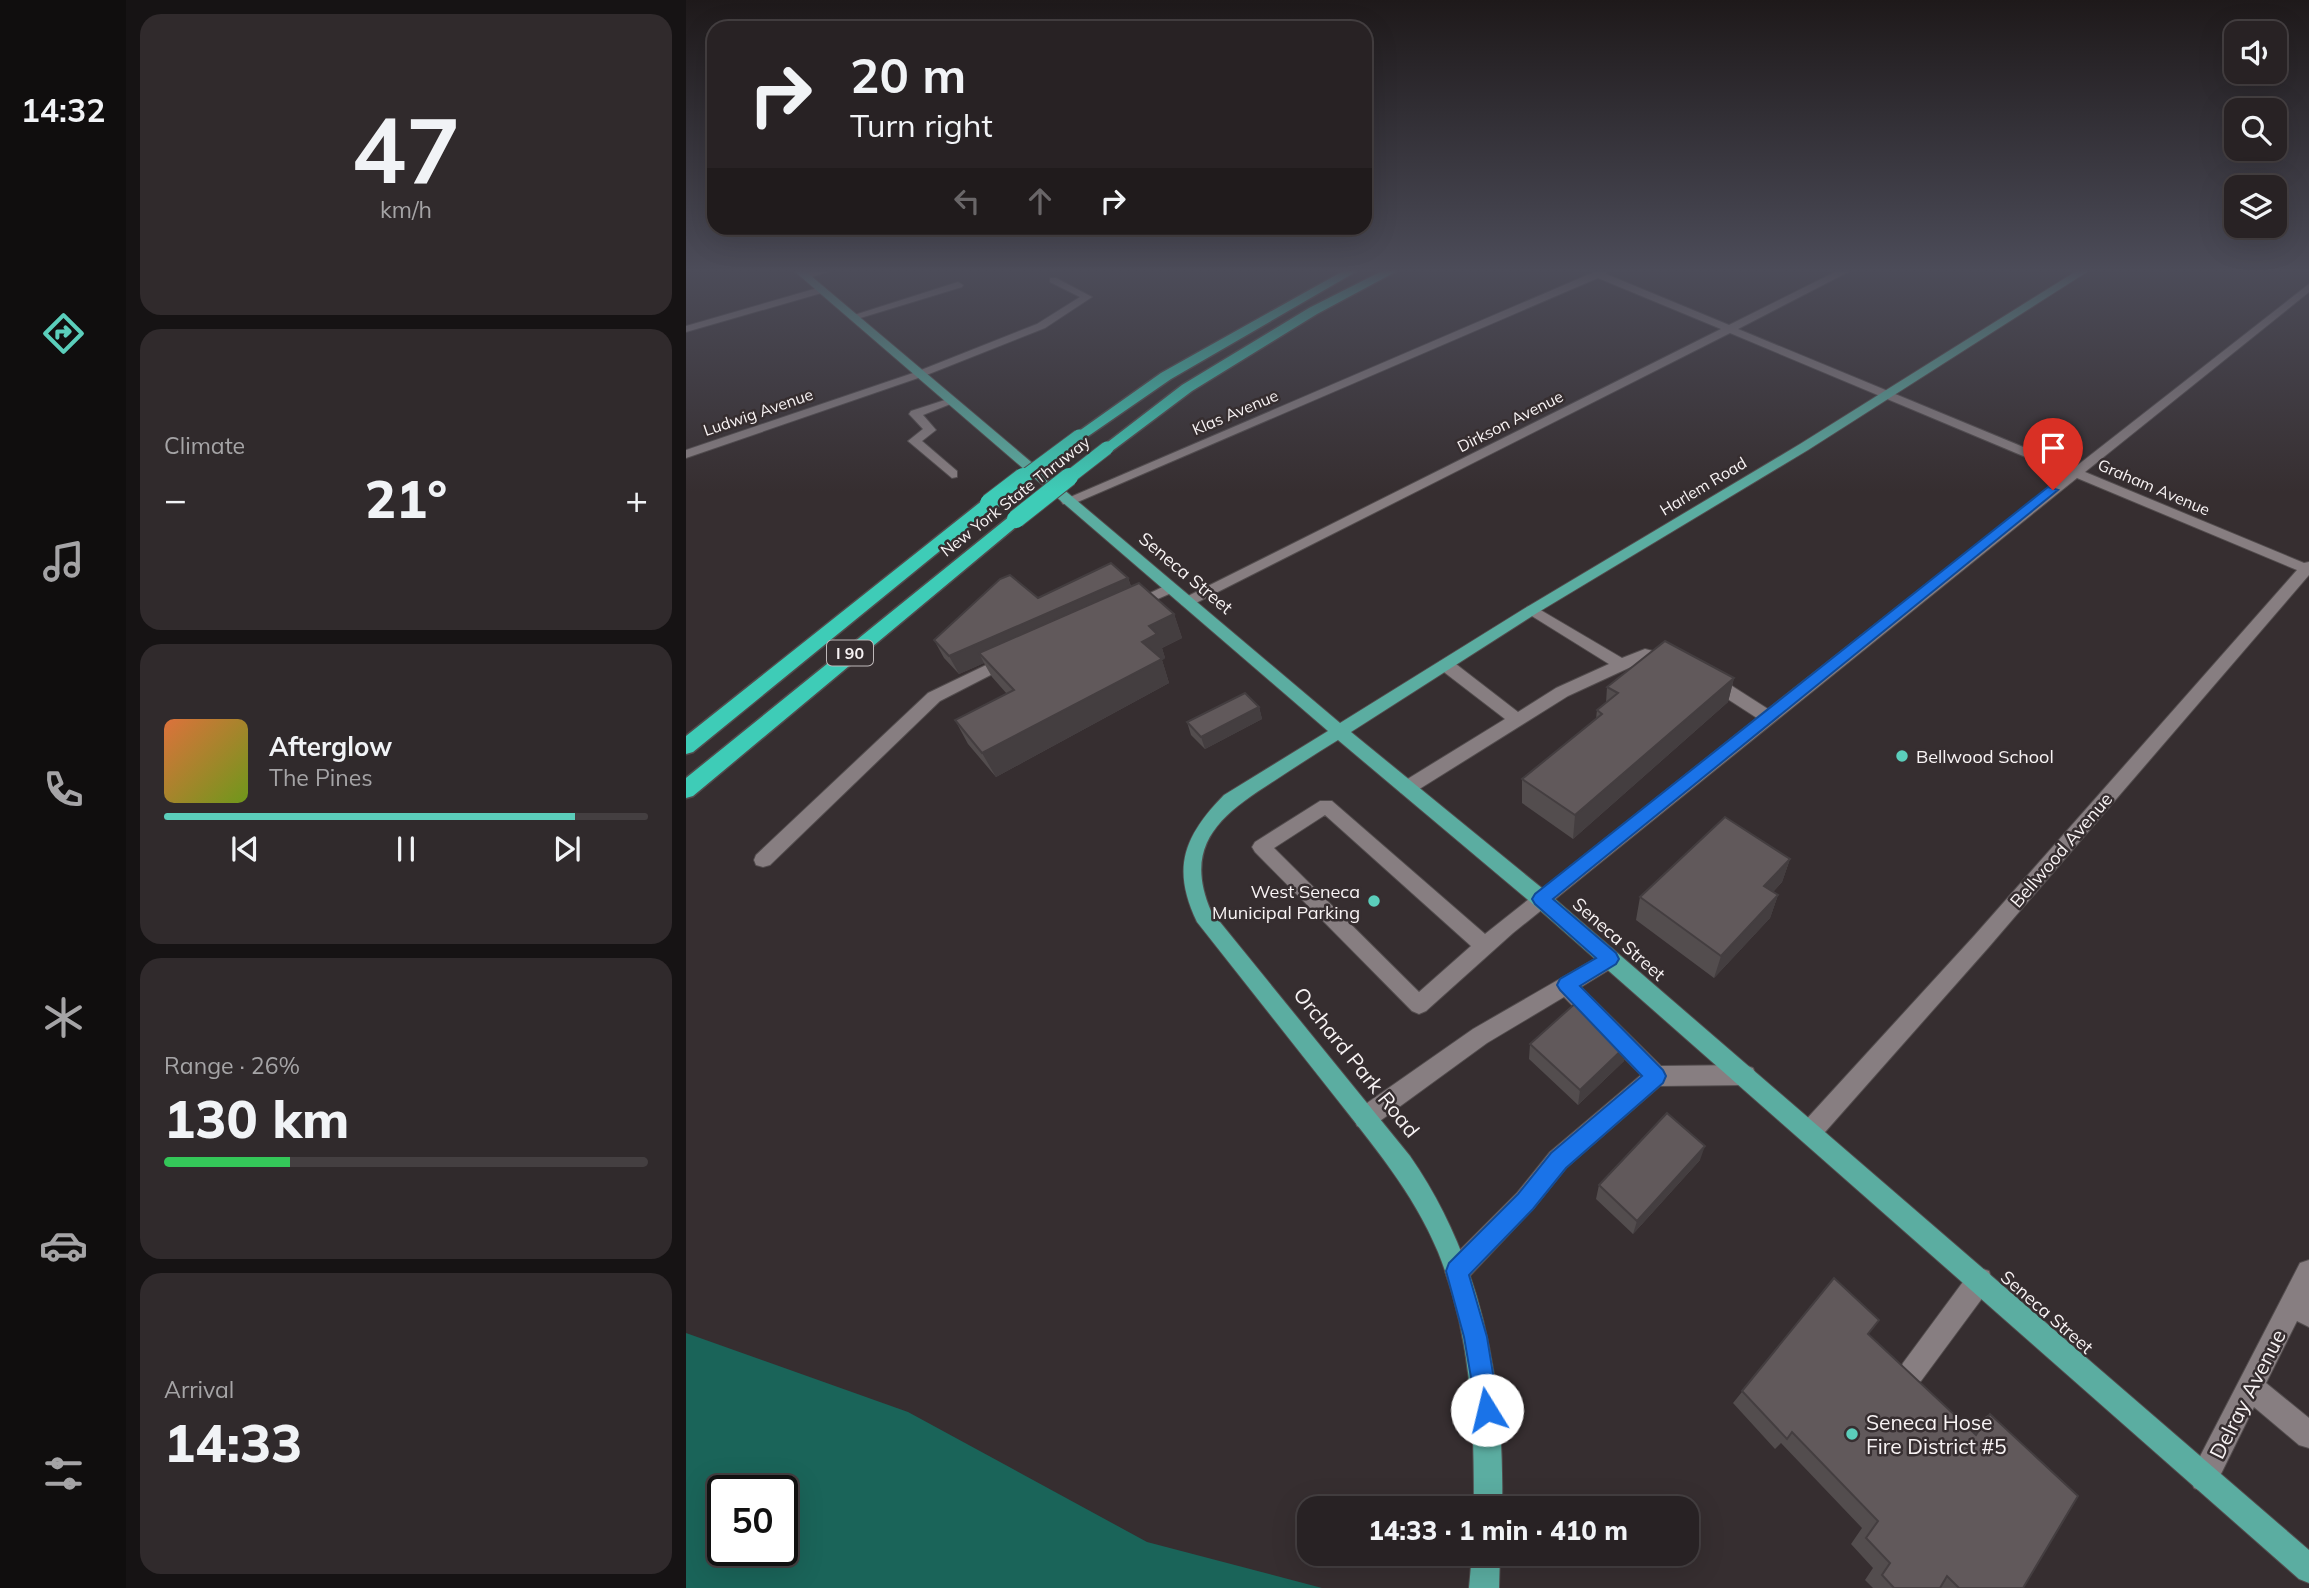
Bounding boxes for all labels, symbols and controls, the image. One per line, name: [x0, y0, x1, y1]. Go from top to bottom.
map controls: [2224, 21, 2287, 238]
button: sound: [2224, 21, 2287, 84]
text: 20 m: [850, 44, 966, 105]
icon: right: [735, 49, 826, 140]
text: 14:32: [21, 90, 105, 130]
text: 47: [351, 92, 461, 206]
button: search: [2224, 98, 2287, 161]
text: Turn right: [850, 105, 993, 145]
button: layers: [2224, 175, 2287, 238]
icon: left: [948, 182, 986, 220]
icon: ahead: [1021, 182, 1059, 220]
icon: right: [1094, 182, 1132, 220]
text: km/h: [380, 195, 432, 224]
icon: directions: [39, 309, 88, 358]
street label: Ludwig Avenue: [701, 384, 815, 440]
street label: Klas Avenue: [1189, 385, 1281, 439]
street label: Dirkson Avenue: [1454, 386, 1566, 456]
pin: [2023, 418, 2083, 490]
icon: arrive: [2034, 429, 2072, 467]
text: Climate: [164, 431, 245, 460]
street label: New York State Thruway: [936, 431, 1094, 560]
street label: Harlem Road: [1656, 452, 1750, 520]
street label: Graham Avenue: [2095, 454, 2213, 520]
text: 21°: [365, 466, 447, 531]
text: −: [164, 475, 187, 523]
text: +: [625, 475, 648, 523]
street label: Seneca Street: [1134, 527, 1238, 619]
icon: music: [39, 537, 88, 586]
road number: I 90: [827, 640, 873, 666]
text: Afterglow: [269, 730, 392, 763]
place label: Bellwood School: [1916, 745, 2054, 768]
marker: Bellwood School: [1894, 748, 1910, 764]
text: The Pines: [269, 763, 373, 792]
icon: phone: [39, 765, 88, 814]
street label: Bellwood Avenue: [2005, 788, 2117, 912]
icon: previous: [226, 830, 264, 868]
icon: pause: [387, 830, 425, 868]
icon: next: [548, 830, 586, 868]
place label: West Seneca Municipal Parking: [1212, 880, 1360, 924]
street label: Seneca Street: [1568, 892, 1670, 986]
marker: West Seneca Municipal Parking: [1366, 893, 1382, 909]
street label: Orchard Park Road: [1288, 982, 1426, 1142]
icon: climate: [39, 993, 88, 1042]
text: Range · 26%: [164, 1051, 300, 1080]
text: 130 km: [164, 1086, 349, 1151]
icon: car: [39, 1221, 88, 1270]
street label: Seneca Street: [1996, 1265, 2098, 1359]
street label: Delray Avenue: [2203, 1325, 2291, 1463]
position arrow: [1450, 1373, 1524, 1447]
text: Arrival: [164, 1375, 234, 1404]
place label: Seneca Hose Fire District #5: [1866, 1409, 2007, 1459]
text: 14:33: [164, 1410, 302, 1475]
marker: Seneca Hose Fire District #5: [1844, 1426, 1860, 1442]
icon: filters: [39, 1449, 88, 1498]
speed limit sign: 50: [707, 1475, 798, 1566]
text: 14:33 · 1 min · 410 m: [1368, 1514, 1628, 1547]

